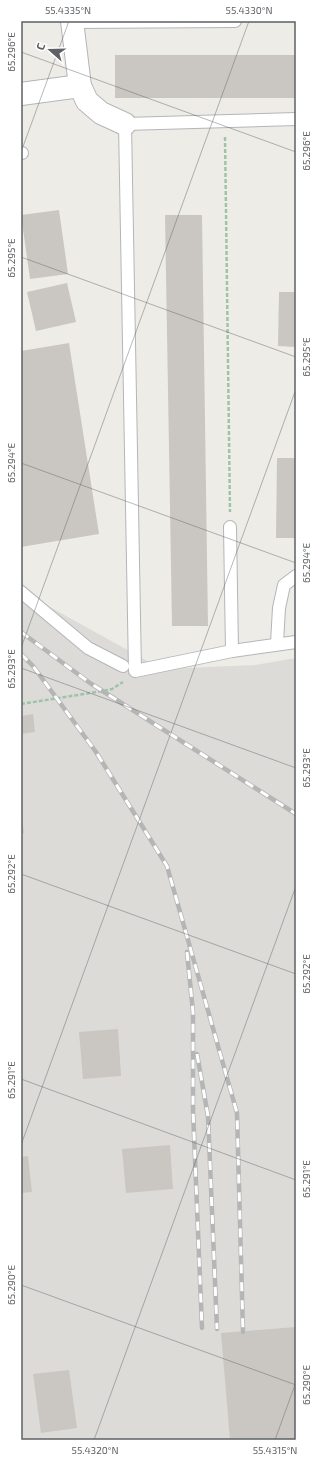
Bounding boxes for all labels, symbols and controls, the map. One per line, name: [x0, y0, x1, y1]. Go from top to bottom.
text: 55.4335°N: [45, 4, 91, 16]
text: 55.4330°N: [226, 4, 272, 16]
north arrow: [30, 30, 70, 70]
text: 65.296°E: [5, 32, 17, 72]
text: С: [33, 41, 48, 52]
text: 65.296°E: [300, 131, 312, 171]
text: 65.295°E: [5, 238, 17, 278]
text: 65.295°E: [300, 337, 312, 377]
text: 65.294°E: [5, 443, 17, 483]
text: 65.294°E: [300, 543, 312, 583]
text: 65.293°E: [5, 649, 17, 689]
text: 65.293°E: [300, 748, 312, 788]
text: 65.292°E: [5, 854, 17, 894]
text: 65.292°E: [300, 954, 312, 994]
text: 65.291°E: [5, 1061, 17, 1099]
text: 65.291°E: [300, 1160, 312, 1198]
text: 65.290°E: [5, 1265, 17, 1305]
text: 65.290°E: [300, 1365, 312, 1405]
text: 55.4320°N: [72, 1444, 118, 1456]
text: 55.4315°N: [253, 1444, 297, 1456]

